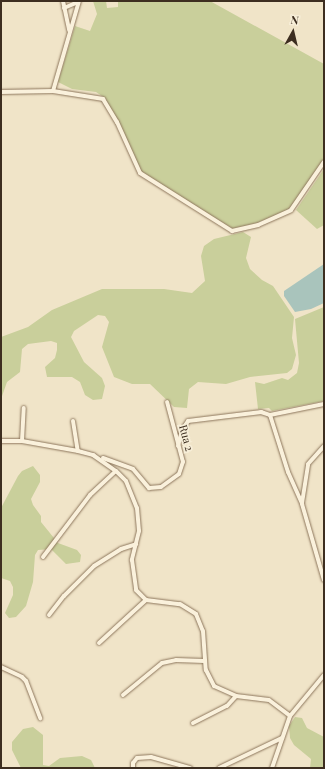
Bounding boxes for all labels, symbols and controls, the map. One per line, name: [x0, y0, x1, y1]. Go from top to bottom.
north arrow: [273, 12, 313, 52]
text: N: [290, 12, 300, 28]
street label: Rua 2: [176, 423, 196, 453]

